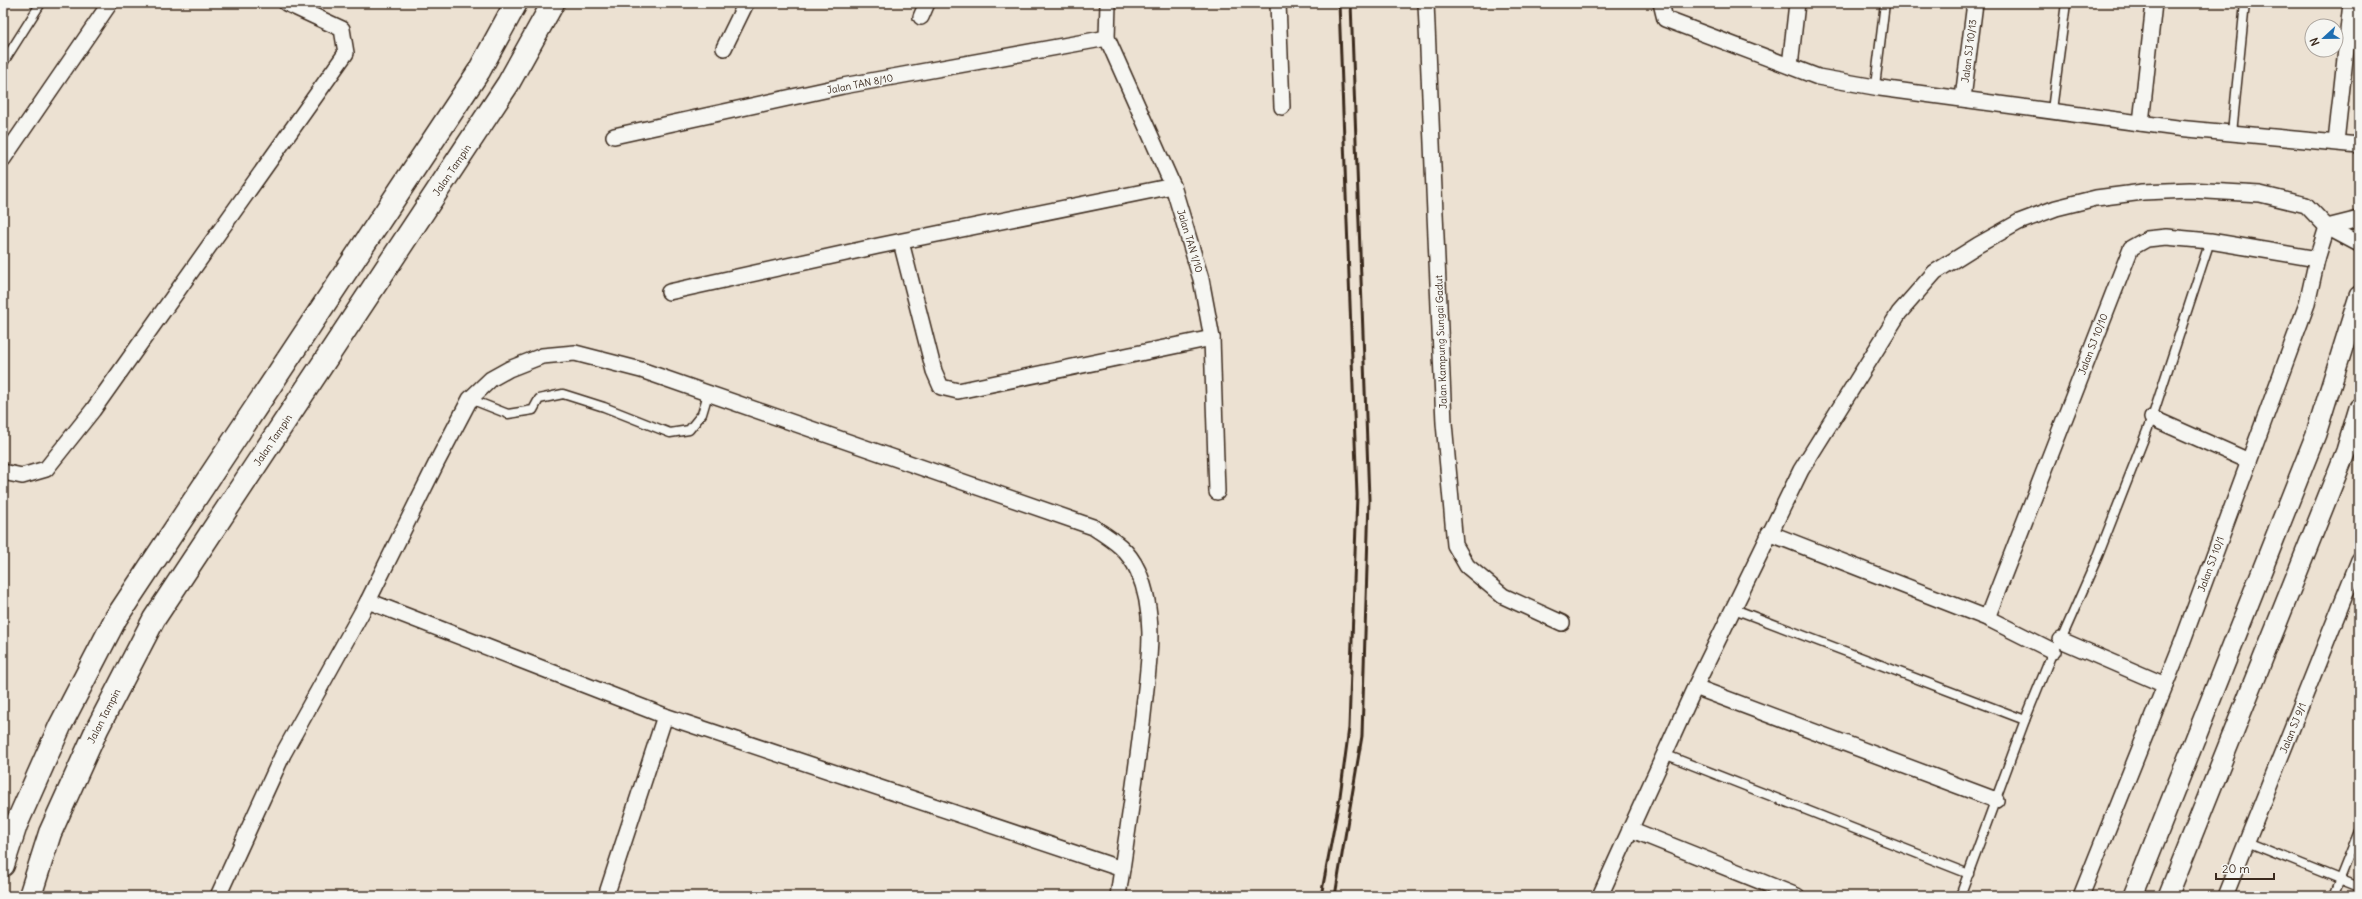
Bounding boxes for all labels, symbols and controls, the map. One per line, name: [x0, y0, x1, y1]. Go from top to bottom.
street label: Jalan SJ 10/13: [1959, 18, 1979, 83]
north arrow: [2304, 18, 2344, 58]
text: N: [2307, 36, 2323, 48]
street label: Jalan TAN 8/10: [826, 71, 894, 97]
street label: Jalan Tampin: [430, 141, 474, 198]
street label: Jalan TAN 1/10: [1174, 208, 1206, 274]
street label: Jalan Kampung Sungai Gadut: [1432, 274, 1450, 409]
street label: Jalan SJ 10/10: [2075, 311, 2111, 377]
street label: Jalan Tampin: [251, 411, 295, 468]
street label: Jalan SJ 10/1: [2195, 534, 2227, 594]
street label: Jalan Tampin: [85, 686, 123, 746]
street label: Jalan SJ 9/1: [2277, 701, 2309, 755]
scale bar: [2216, 855, 2274, 881]
text: 20 m: [2222, 861, 2250, 876]

